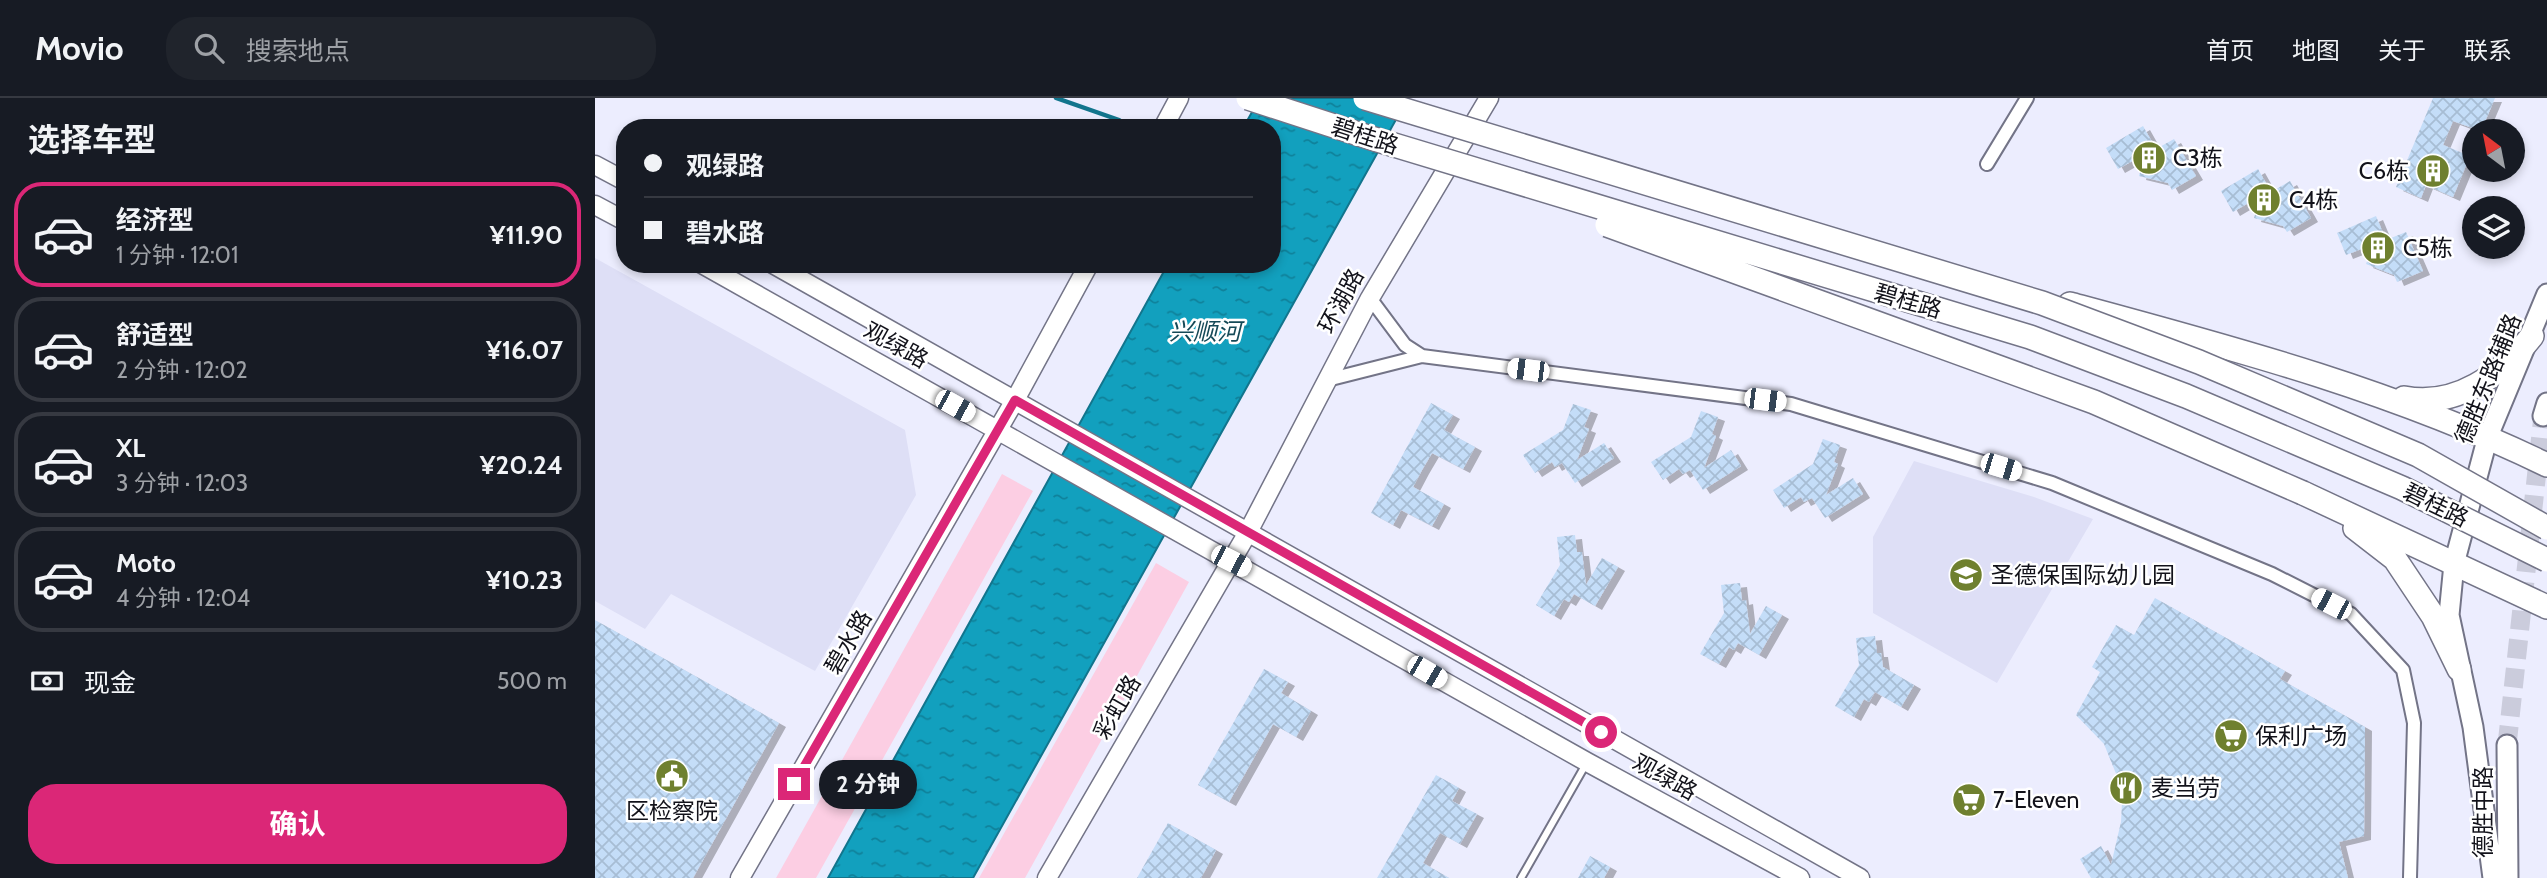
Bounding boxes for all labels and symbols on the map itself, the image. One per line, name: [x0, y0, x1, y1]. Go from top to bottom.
street label: 碧桂路: [1328, 112, 1402, 160]
north arrow: [2462, 119, 2525, 182]
building icon: C3栋: [2130, 139, 2168, 177]
place label: C3栋: [2173, 144, 2223, 172]
building icon: C6栋: [2414, 152, 2452, 190]
place label: C6栋: [2359, 157, 2409, 185]
building icon: C4栋: [2245, 181, 2283, 219]
place label: C4栋: [2289, 186, 2338, 214]
building icon: C5栋: [2359, 229, 2397, 267]
place label: C5栋: [2403, 234, 2453, 262]
street label: 环湖路: [1312, 264, 1370, 338]
street label: 碧桂路: [1871, 278, 1945, 324]
street label: 德胜东路辅路: [2449, 310, 2527, 448]
street label: 观绿路: [859, 316, 933, 374]
water label: 兴顺河: [1169, 317, 1245, 346]
car: [1506, 357, 1551, 383]
car: [932, 387, 979, 425]
car: [1743, 387, 1788, 413]
car: [1978, 451, 2025, 483]
street label: 碧桂路: [2399, 477, 2473, 533]
car: [1208, 542, 1255, 580]
school or university icon: 圣德保国际幼儿园: [1947, 556, 1985, 594]
place label: 圣德保国际幼儿园: [1991, 561, 2175, 589]
car: [2308, 585, 2355, 623]
street label: 碧水路: [819, 605, 877, 679]
car: [1404, 652, 1451, 692]
street label: 彩虹路: [1088, 670, 1146, 744]
route start: [1585, 716, 1617, 748]
supermarket icon: 保利广场: [2212, 717, 2250, 755]
place label: 保利广场: [2255, 722, 2347, 750]
street label: 观绿路: [1628, 748, 1702, 806]
public building icon: 区检察院: [653, 757, 691, 795]
callout: 2 分钟: [819, 760, 917, 808]
street label: 德胜中路: [2469, 766, 2497, 858]
route end: [778, 768, 810, 800]
restaurant icon: 麦当劳: [2107, 769, 2145, 807]
place label: 麦当劳: [2151, 774, 2220, 802]
supermarket icon: 7-Eleven: [1950, 781, 1988, 819]
place label: 7-Eleven: [1993, 786, 2079, 814]
place label: 区检察院: [626, 797, 718, 825]

